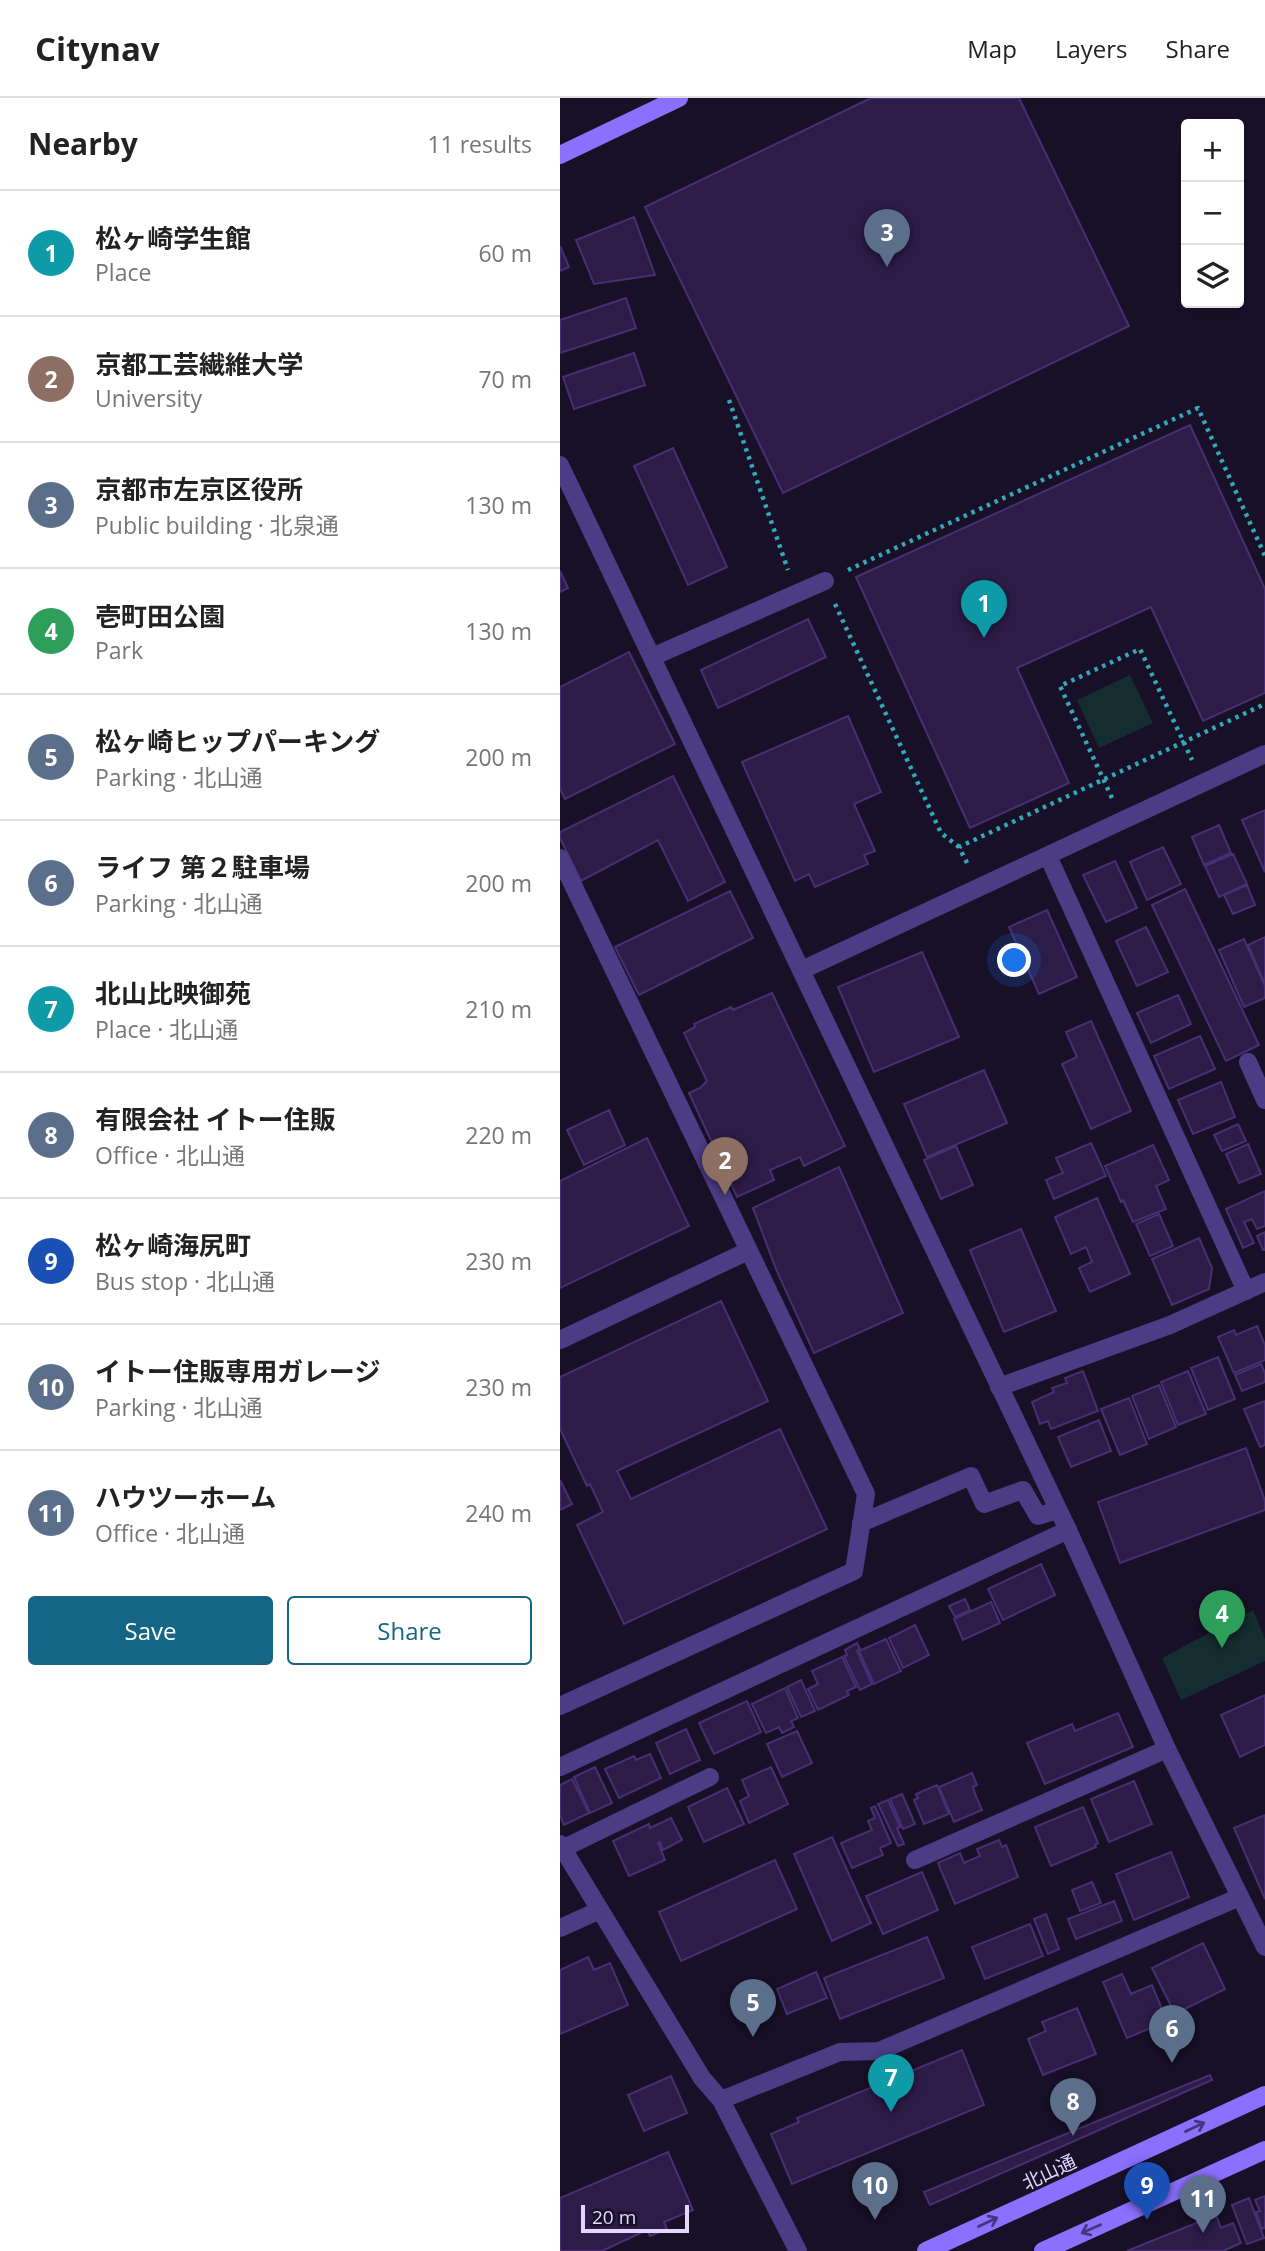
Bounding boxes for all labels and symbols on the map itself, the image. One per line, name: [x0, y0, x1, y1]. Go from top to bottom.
pin: 3: [864, 209, 910, 267]
pin: 1: [961, 580, 1007, 638]
your location: [997, 943, 1031, 977]
pin: 2: [702, 1137, 748, 1195]
pin: 4: [1199, 1590, 1245, 1648]
pin: 5: [730, 1979, 776, 2037]
pin: 6: [1149, 2005, 1195, 2063]
pin: 7: [868, 2054, 914, 2112]
pin: 8: [1050, 2078, 1096, 2136]
one-way arrow: [1184, 2120, 1205, 2134]
street label: 北山通: [1018, 2148, 1080, 2196]
pin: 10: [852, 2162, 898, 2220]
pin: 9: [1124, 2162, 1170, 2220]
pin: 11: [1180, 2175, 1226, 2233]
scale bar: [581, 2202, 690, 2234]
one-way arrow: [978, 2215, 999, 2228]
one-way arrow: [1081, 2223, 1102, 2236]

